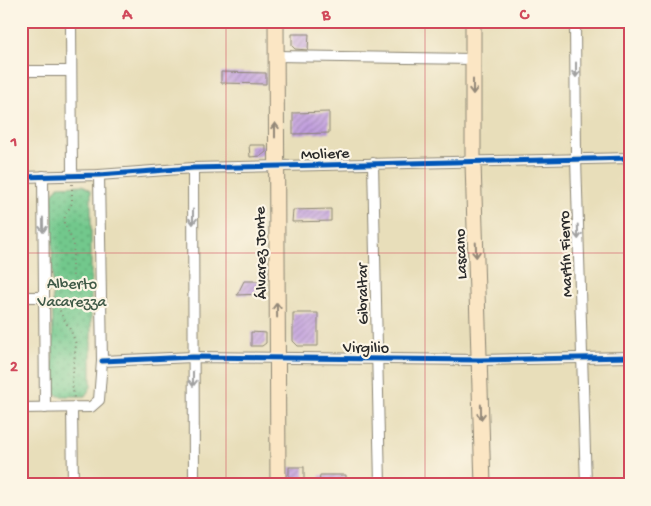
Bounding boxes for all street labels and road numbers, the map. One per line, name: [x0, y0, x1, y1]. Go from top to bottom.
street label: Moliere: [301, 145, 350, 166]
street label: Álvarez Jonte: [251, 206, 273, 300]
street label: Martín Fierro: [556, 210, 579, 297]
street label: Lascano: [452, 228, 473, 280]
street label: Gibraltar: [354, 262, 375, 325]
street label: Virgilio: [342, 340, 389, 359]

